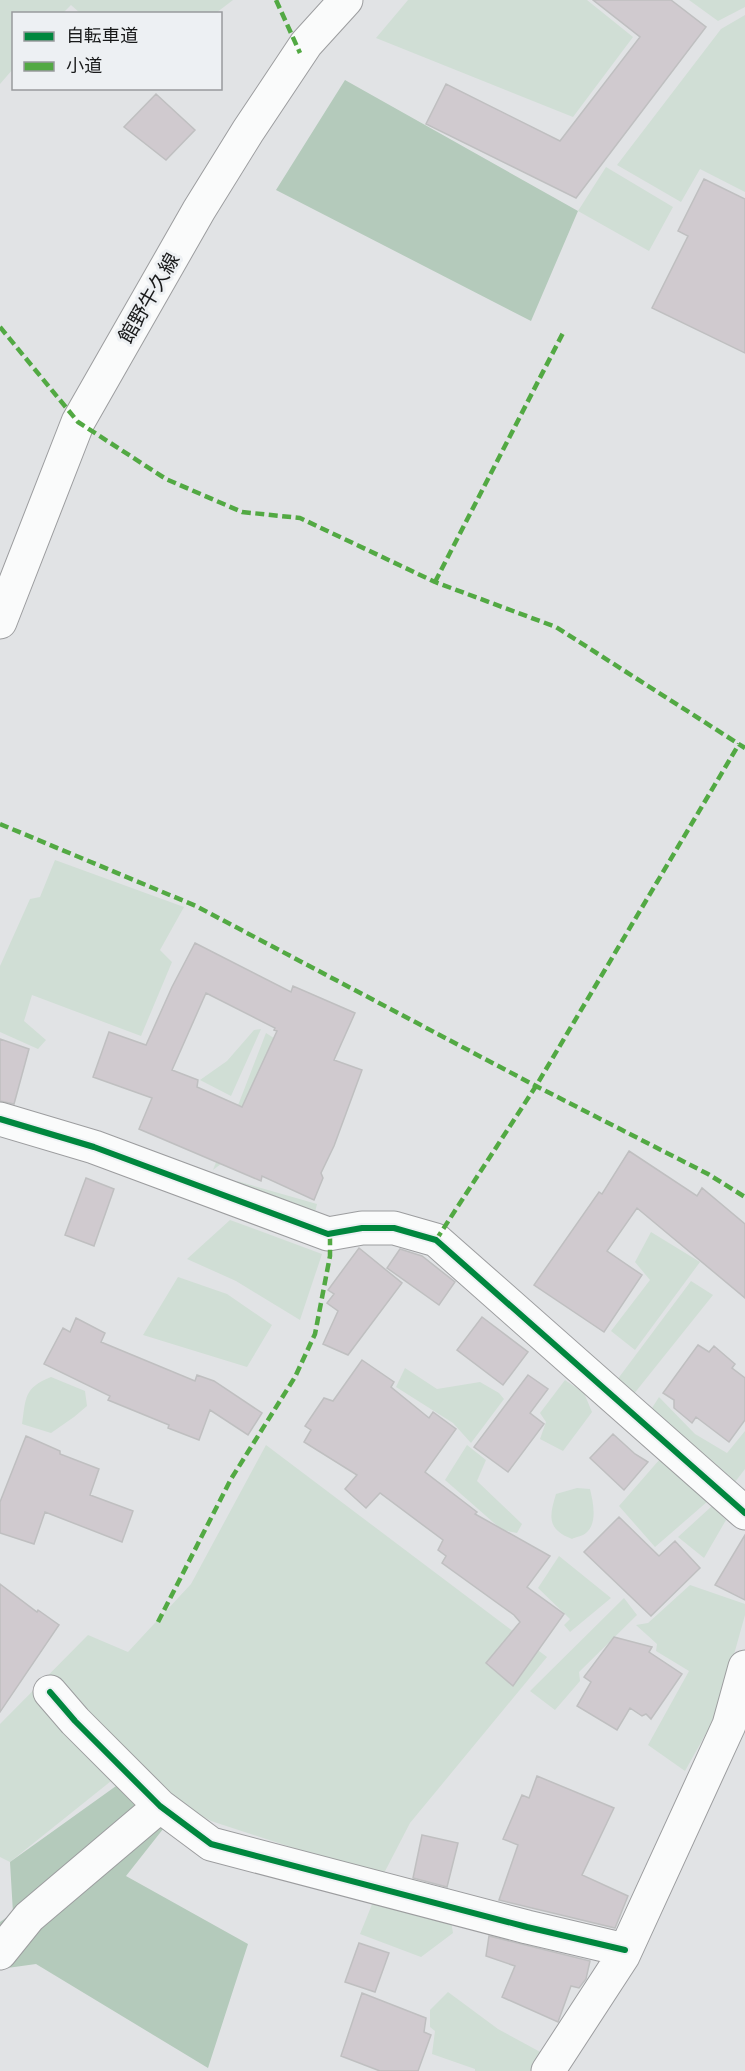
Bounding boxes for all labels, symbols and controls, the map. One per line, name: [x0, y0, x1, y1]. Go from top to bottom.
legend: [12, 12, 222, 90]
text: 自転車道: [66, 26, 138, 47]
text: 小道: [66, 56, 102, 77]
street label: 館野牛久線: [114, 249, 185, 348]

